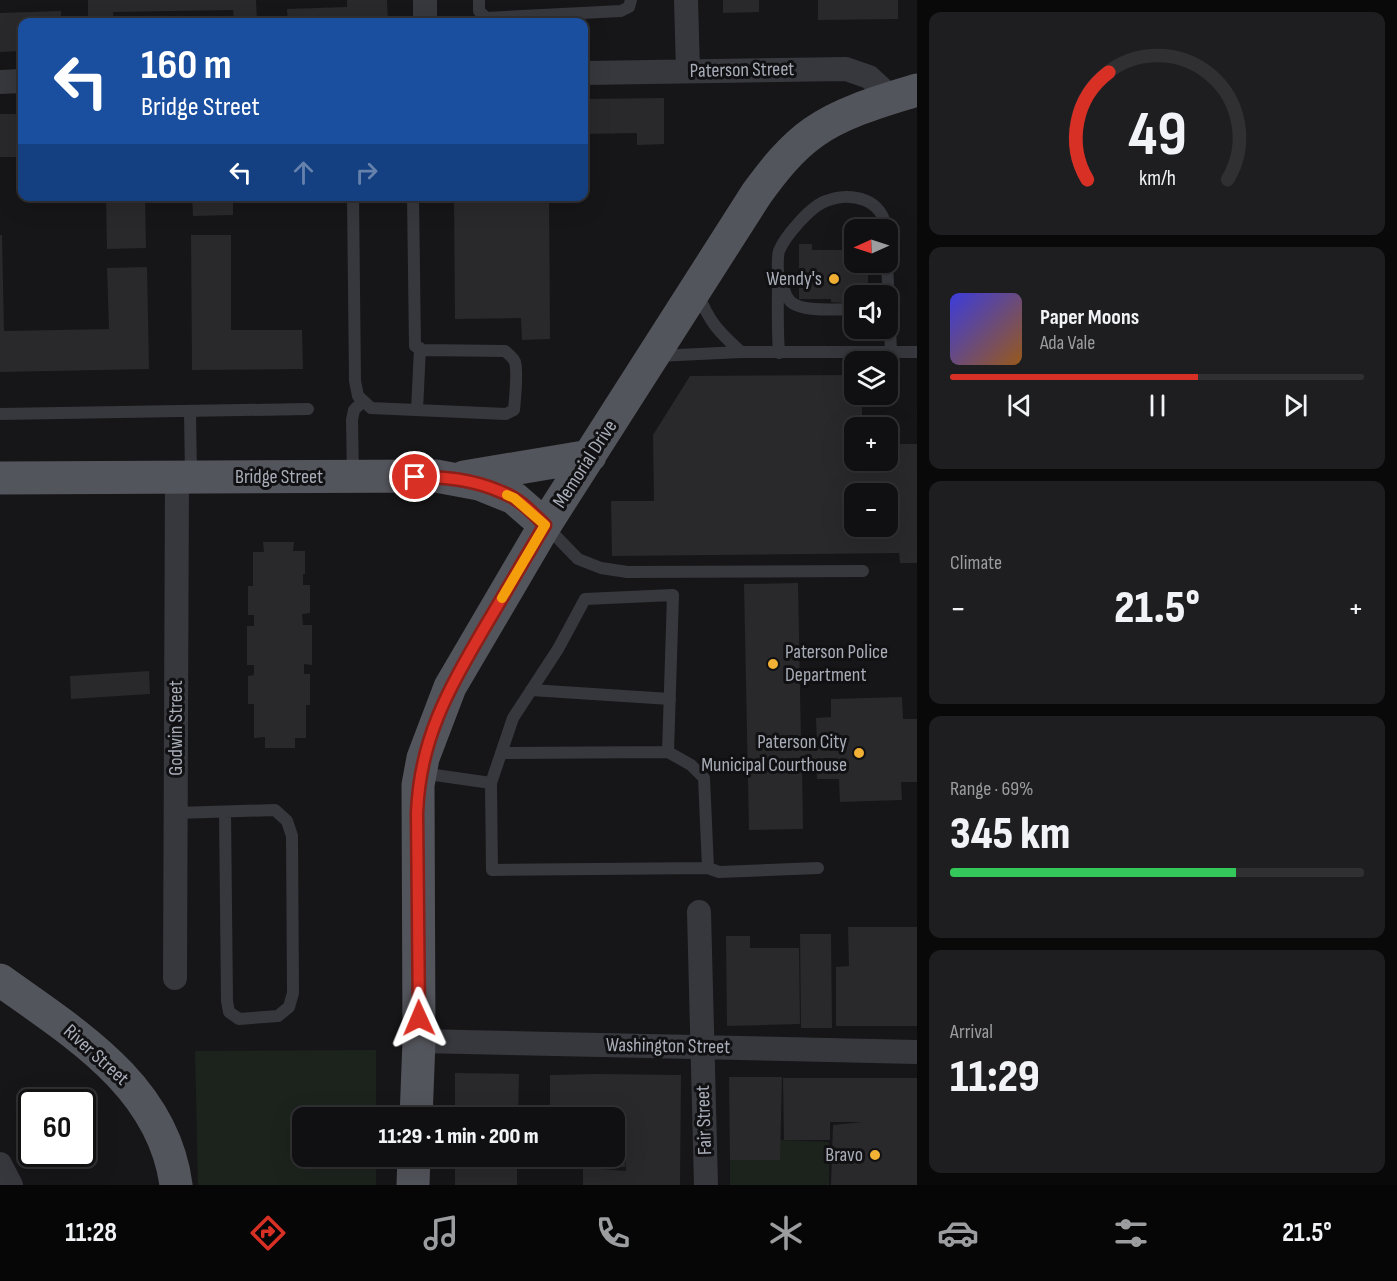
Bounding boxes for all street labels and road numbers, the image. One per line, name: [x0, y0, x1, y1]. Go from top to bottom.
street label: Paterson Street: [689, 57, 795, 83]
street label: Memorial Drive: [548, 416, 622, 512]
street label: Bridge Street: [235, 465, 323, 489]
street label: Godwin Street: [164, 680, 188, 776]
street label: River Street: [58, 1019, 134, 1091]
street label: Washington Street: [606, 1033, 730, 1059]
street label: Fair Street: [691, 1085, 717, 1155]

